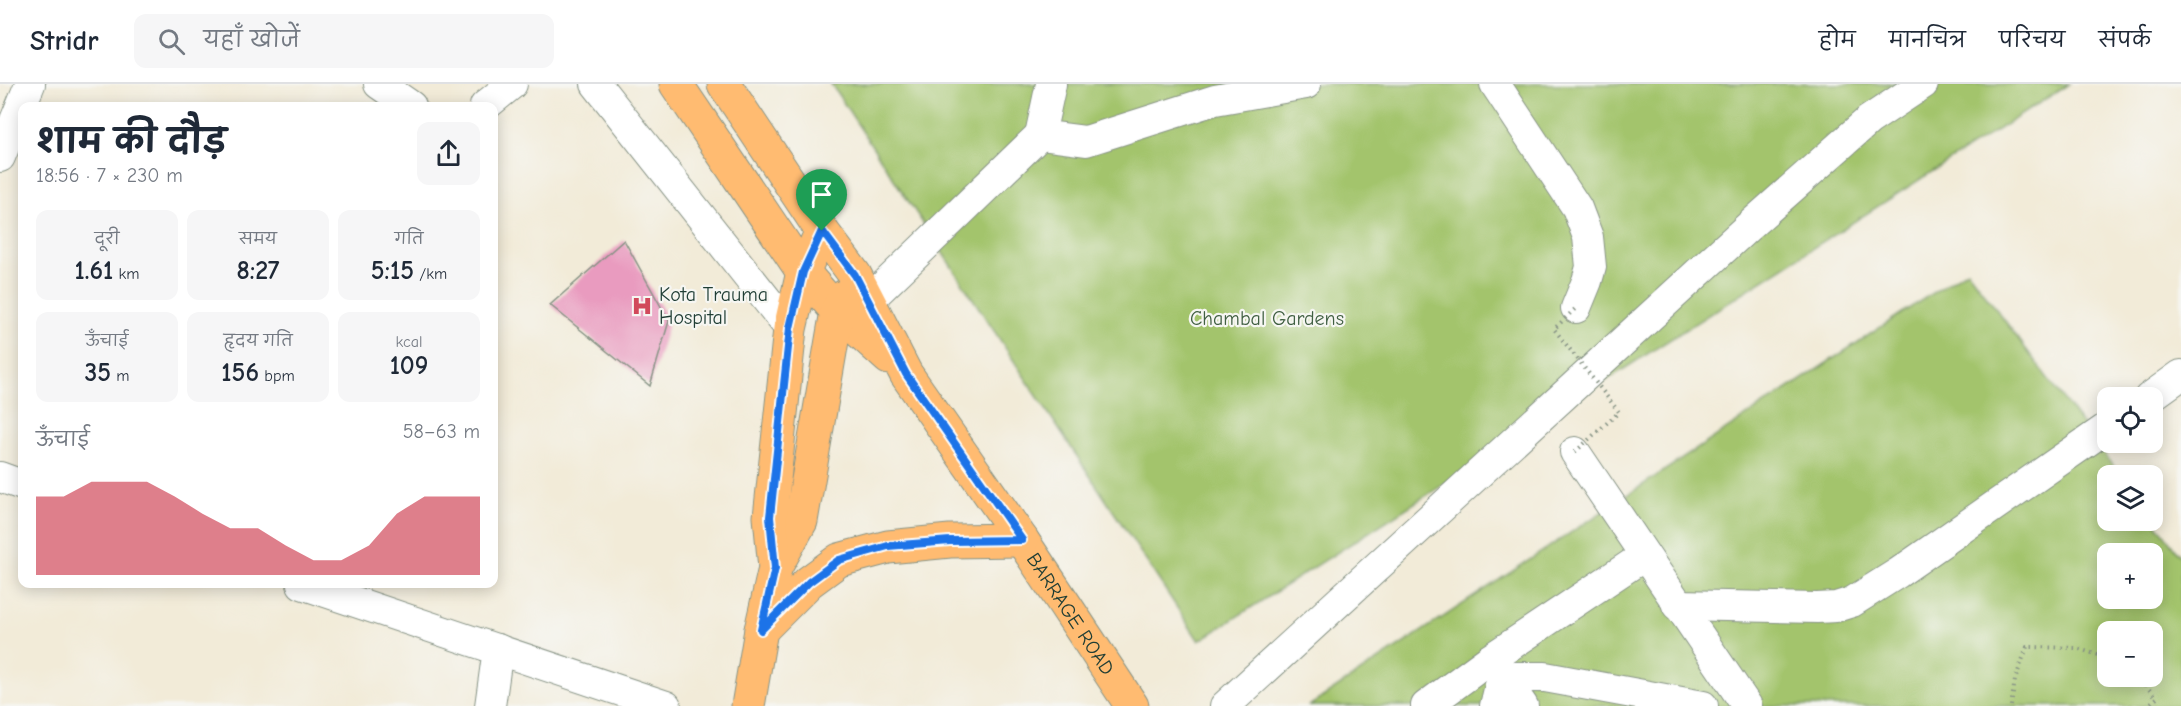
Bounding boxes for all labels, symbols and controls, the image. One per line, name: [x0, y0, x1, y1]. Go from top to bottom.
search box: [134, 14, 554, 68]
text: Stridr: [30, 25, 98, 57]
icon: search: [155, 25, 188, 58]
text: यहाँ खोजें: [203, 27, 300, 53]
text: होम: [1819, 28, 1856, 52]
text: मानचित्र: [1889, 28, 1966, 52]
text: परिचय: [1999, 28, 2065, 52]
text: संपर्क: [2098, 28, 2151, 52]
text: शाम की दौड़: [36, 122, 227, 160]
button: share: [417, 122, 480, 185]
text: 18:56 · 7 × 230 m: [36, 164, 183, 187]
pin: [796, 169, 847, 231]
icon: arrive: [805, 178, 838, 211]
text: दूरी: [94, 230, 120, 248]
text: समय: [239, 230, 277, 248]
text: गति: [394, 230, 424, 248]
text: 1.61: [74, 256, 113, 286]
text: 8:27: [236, 256, 280, 286]
text: 5:15: [371, 256, 414, 286]
text: km: [113, 265, 140, 283]
text: /km: [414, 265, 447, 283]
place label: Kota Trauma Hospital: [659, 283, 768, 329]
hospital icon: Kota Trauma Hospital: [630, 294, 654, 318]
park label: Chambal Gardens: [1190, 307, 1344, 330]
text: ऊँचाई: [86, 332, 128, 350]
text: हृदय गति: [223, 332, 293, 350]
text: kcal: [396, 333, 422, 351]
text: 109: [390, 351, 428, 381]
text: 35: [84, 358, 111, 388]
text: 156: [221, 358, 259, 388]
text: m: [111, 367, 130, 385]
text: bpm: [259, 367, 295, 385]
map controls: [2097, 387, 2163, 687]
button: locate: [2097, 387, 2163, 453]
text: 58–63 m: [403, 420, 480, 443]
text: ऊँचाई: [36, 428, 90, 451]
button: layers: [2097, 465, 2163, 531]
button: +: [2097, 543, 2163, 609]
street label: BARRAGE ROAD: [1022, 549, 1119, 679]
button: −: [2097, 621, 2163, 687]

